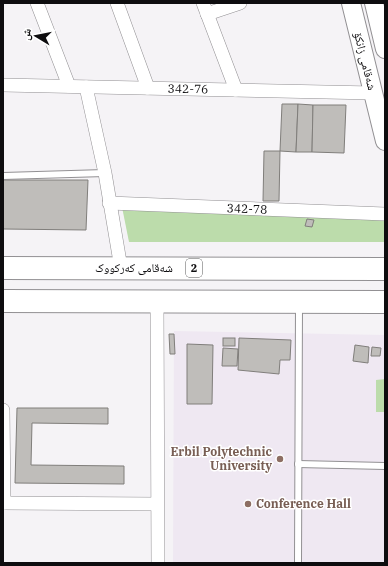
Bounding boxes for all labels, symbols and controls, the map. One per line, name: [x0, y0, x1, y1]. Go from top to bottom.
north arrow: [16, 16, 56, 56]
text: ش: [18, 27, 35, 41]
street label: شەقامی زانکۆ: [351, 30, 380, 92]
street label: 342-76: [168, 81, 208, 96]
street label: 342-78: [226, 200, 268, 217]
road number: 2: [186, 259, 202, 277]
street label: شەقامی کەرکووک: [95, 260, 173, 275]
place label: Erbil Polytechnic University: [170, 444, 273, 473]
marker: Erbil Polytechnic University: [275, 454, 285, 464]
place label: Conference Hall: [256, 496, 351, 511]
marker: Conference Hall: [243, 499, 253, 509]

